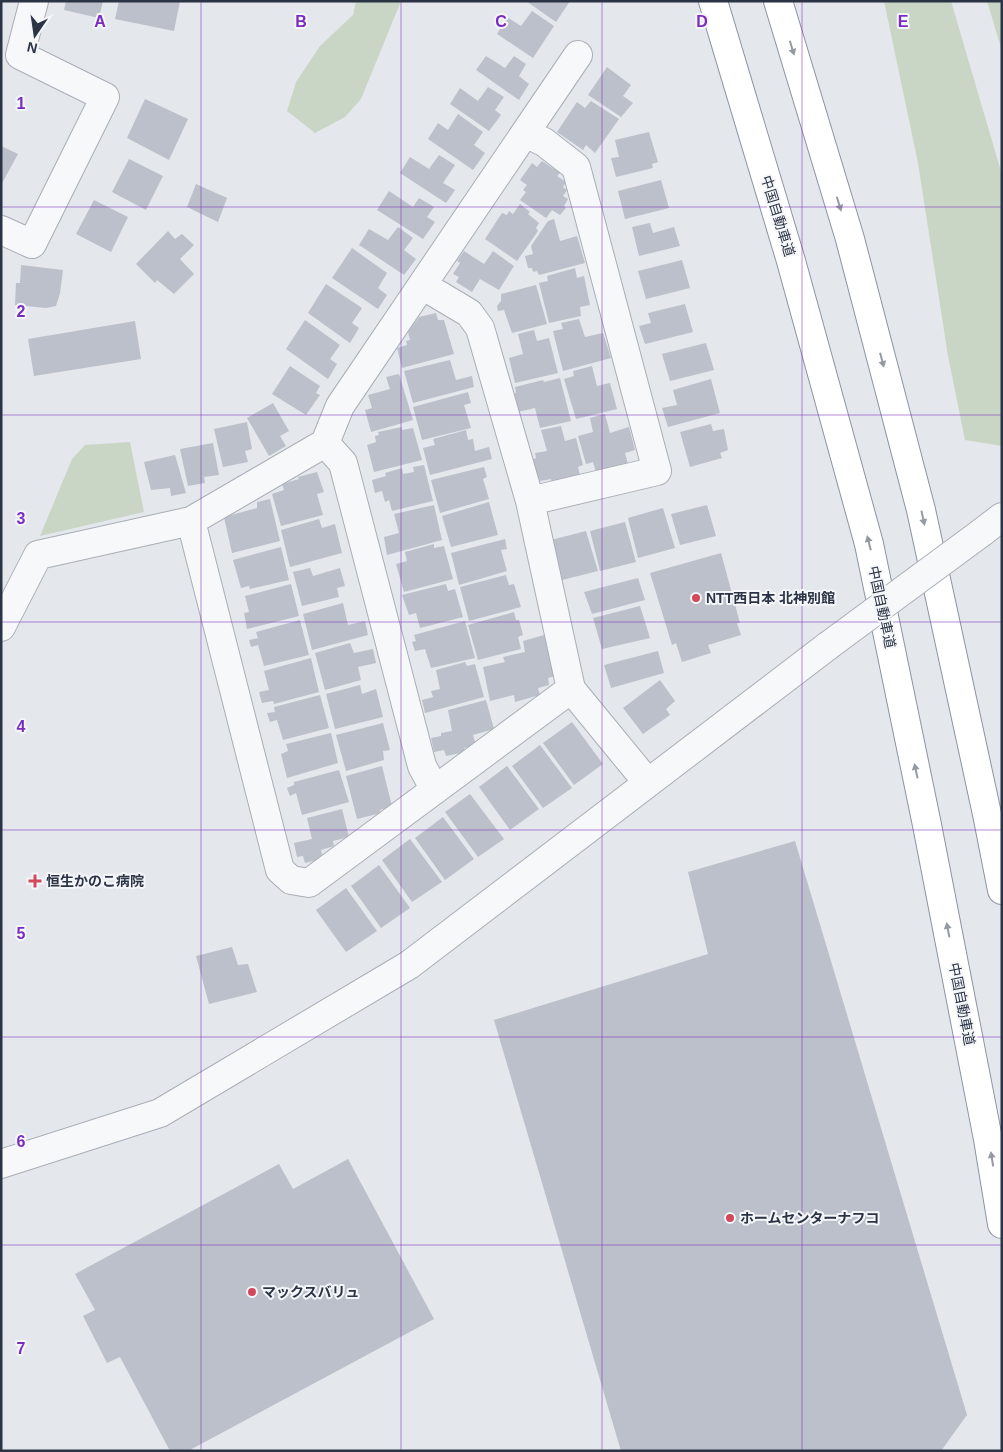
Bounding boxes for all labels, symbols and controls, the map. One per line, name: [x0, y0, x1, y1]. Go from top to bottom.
north arrow: [10, 10, 60, 60]
text: A: [94, 13, 106, 30]
text: B: [295, 13, 307, 30]
text: C: [495, 13, 507, 30]
text: D: [696, 13, 708, 30]
text: E: [898, 13, 909, 30]
text: N: [25, 39, 39, 57]
one-way arrow: [789, 41, 797, 56]
text: 1: [17, 95, 26, 112]
street label: 中国自動車道: [758, 173, 798, 259]
one-way arrow: [835, 196, 843, 211]
text: 2: [17, 303, 26, 320]
one-way arrow: [878, 353, 886, 368]
text: 3: [17, 510, 26, 527]
one-way arrow: [919, 510, 927, 525]
one-way arrow: [865, 536, 873, 551]
street label: 中国自動車道: [865, 564, 899, 650]
place label: NTT西日本 北神別館: [706, 590, 835, 606]
marker: NTT西日本 北神別館: [690, 592, 702, 604]
text: 4: [17, 718, 26, 735]
one-way arrow: [912, 764, 920, 779]
place label: 恒生かのこ病院: [46, 873, 144, 889]
marker: 恒生かのこ病院: [28, 874, 42, 888]
one-way arrow: [943, 922, 951, 938]
text: 5: [17, 925, 26, 942]
street label: 中国自動車道: [946, 961, 978, 1047]
text: 6: [17, 1133, 26, 1150]
one-way arrow: [987, 1150, 995, 1166]
place label: ホームセンターナフコ: [740, 1210, 880, 1226]
marker: ホームセンターナフコ: [724, 1212, 736, 1224]
place label: マックスバリュ: [262, 1284, 360, 1300]
marker: マックスバリュ: [246, 1286, 258, 1298]
text: 7: [17, 1340, 26, 1357]

